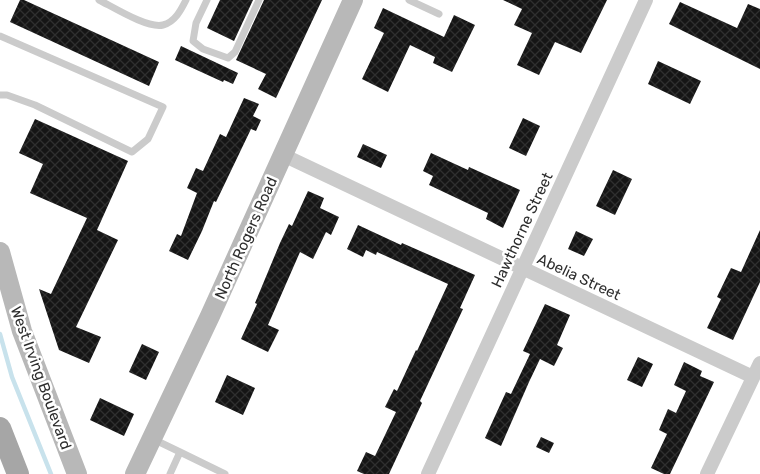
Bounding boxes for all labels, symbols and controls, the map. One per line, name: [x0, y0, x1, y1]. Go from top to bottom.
street label: Hawthorne Street: [487, 170, 557, 290]
street label: North Rogers Road: [211, 174, 281, 302]
street label: Abelia Street: [534, 250, 624, 304]
street label: West Irving Boulevard: [7, 304, 75, 452]

